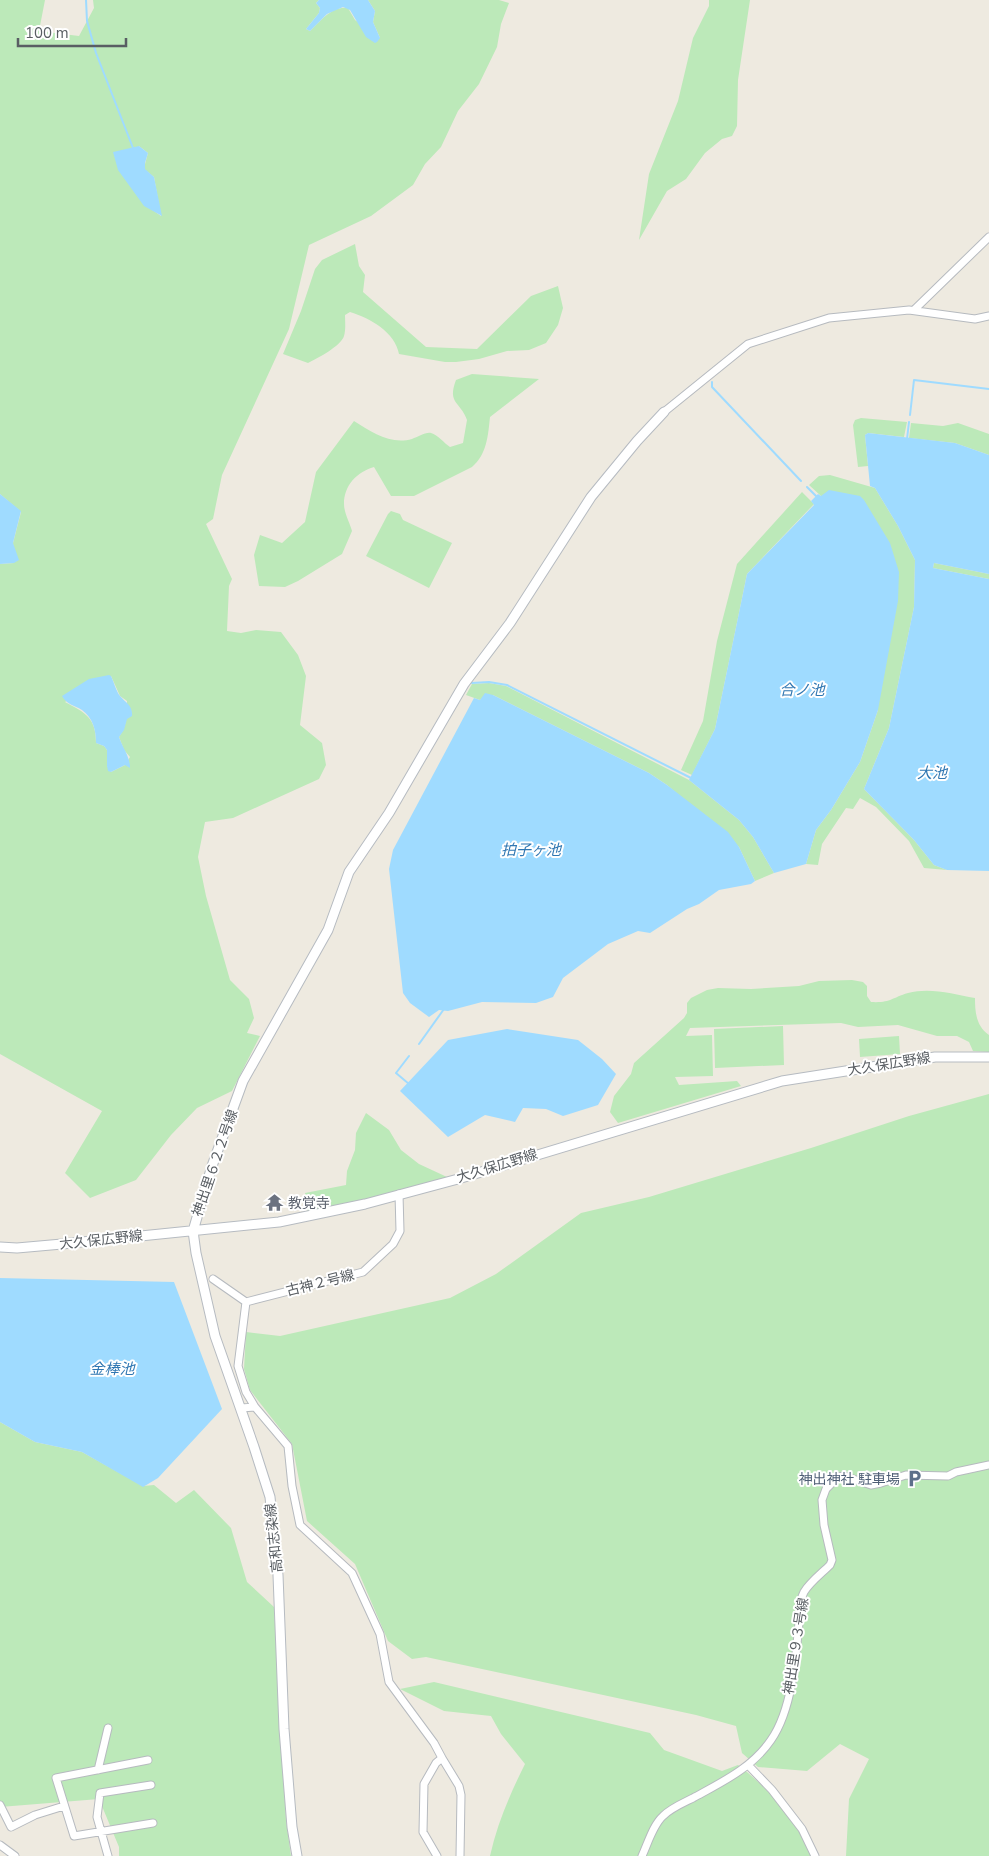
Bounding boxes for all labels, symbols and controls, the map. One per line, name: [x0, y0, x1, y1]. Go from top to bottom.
scale bar: [18, 15, 125, 47]
text: 100 m: [25, 23, 69, 43]
water label: 合ノ池: [779, 680, 826, 700]
water label: 大池: [917, 763, 949, 783]
water label: 拍子ヶ池: [501, 840, 563, 860]
street label: 大久保広野線: [846, 1048, 932, 1080]
street label: 神出里６２２号線: [188, 1107, 242, 1219]
street label: 大久保広野線: [454, 1145, 540, 1187]
temple icon: 教覚寺: [264, 1193, 284, 1213]
place label: 教覚寺: [288, 1194, 330, 1213]
street label: 大久保広野線: [58, 1226, 144, 1254]
street label: 古神２号線: [284, 1265, 356, 1301]
water label: 金棒池: [89, 1359, 136, 1379]
parking icon: 神出神社 駐車場: [904, 1469, 924, 1489]
place label: 神出神社 駐車場: [798, 1470, 900, 1489]
street label: 高和志染線: [261, 1502, 287, 1574]
street label: 神出里９３号線: [779, 1596, 813, 1696]

